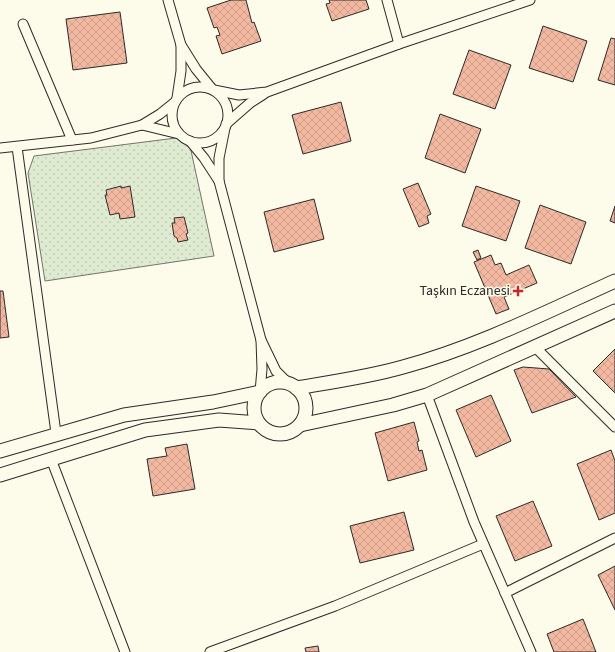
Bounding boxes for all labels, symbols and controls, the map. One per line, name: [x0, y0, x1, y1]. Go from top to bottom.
place label: Taşkın Eczanesi: [420, 281, 510, 301]
marker: Taşkın Eczanesi: [513, 286, 523, 296]

